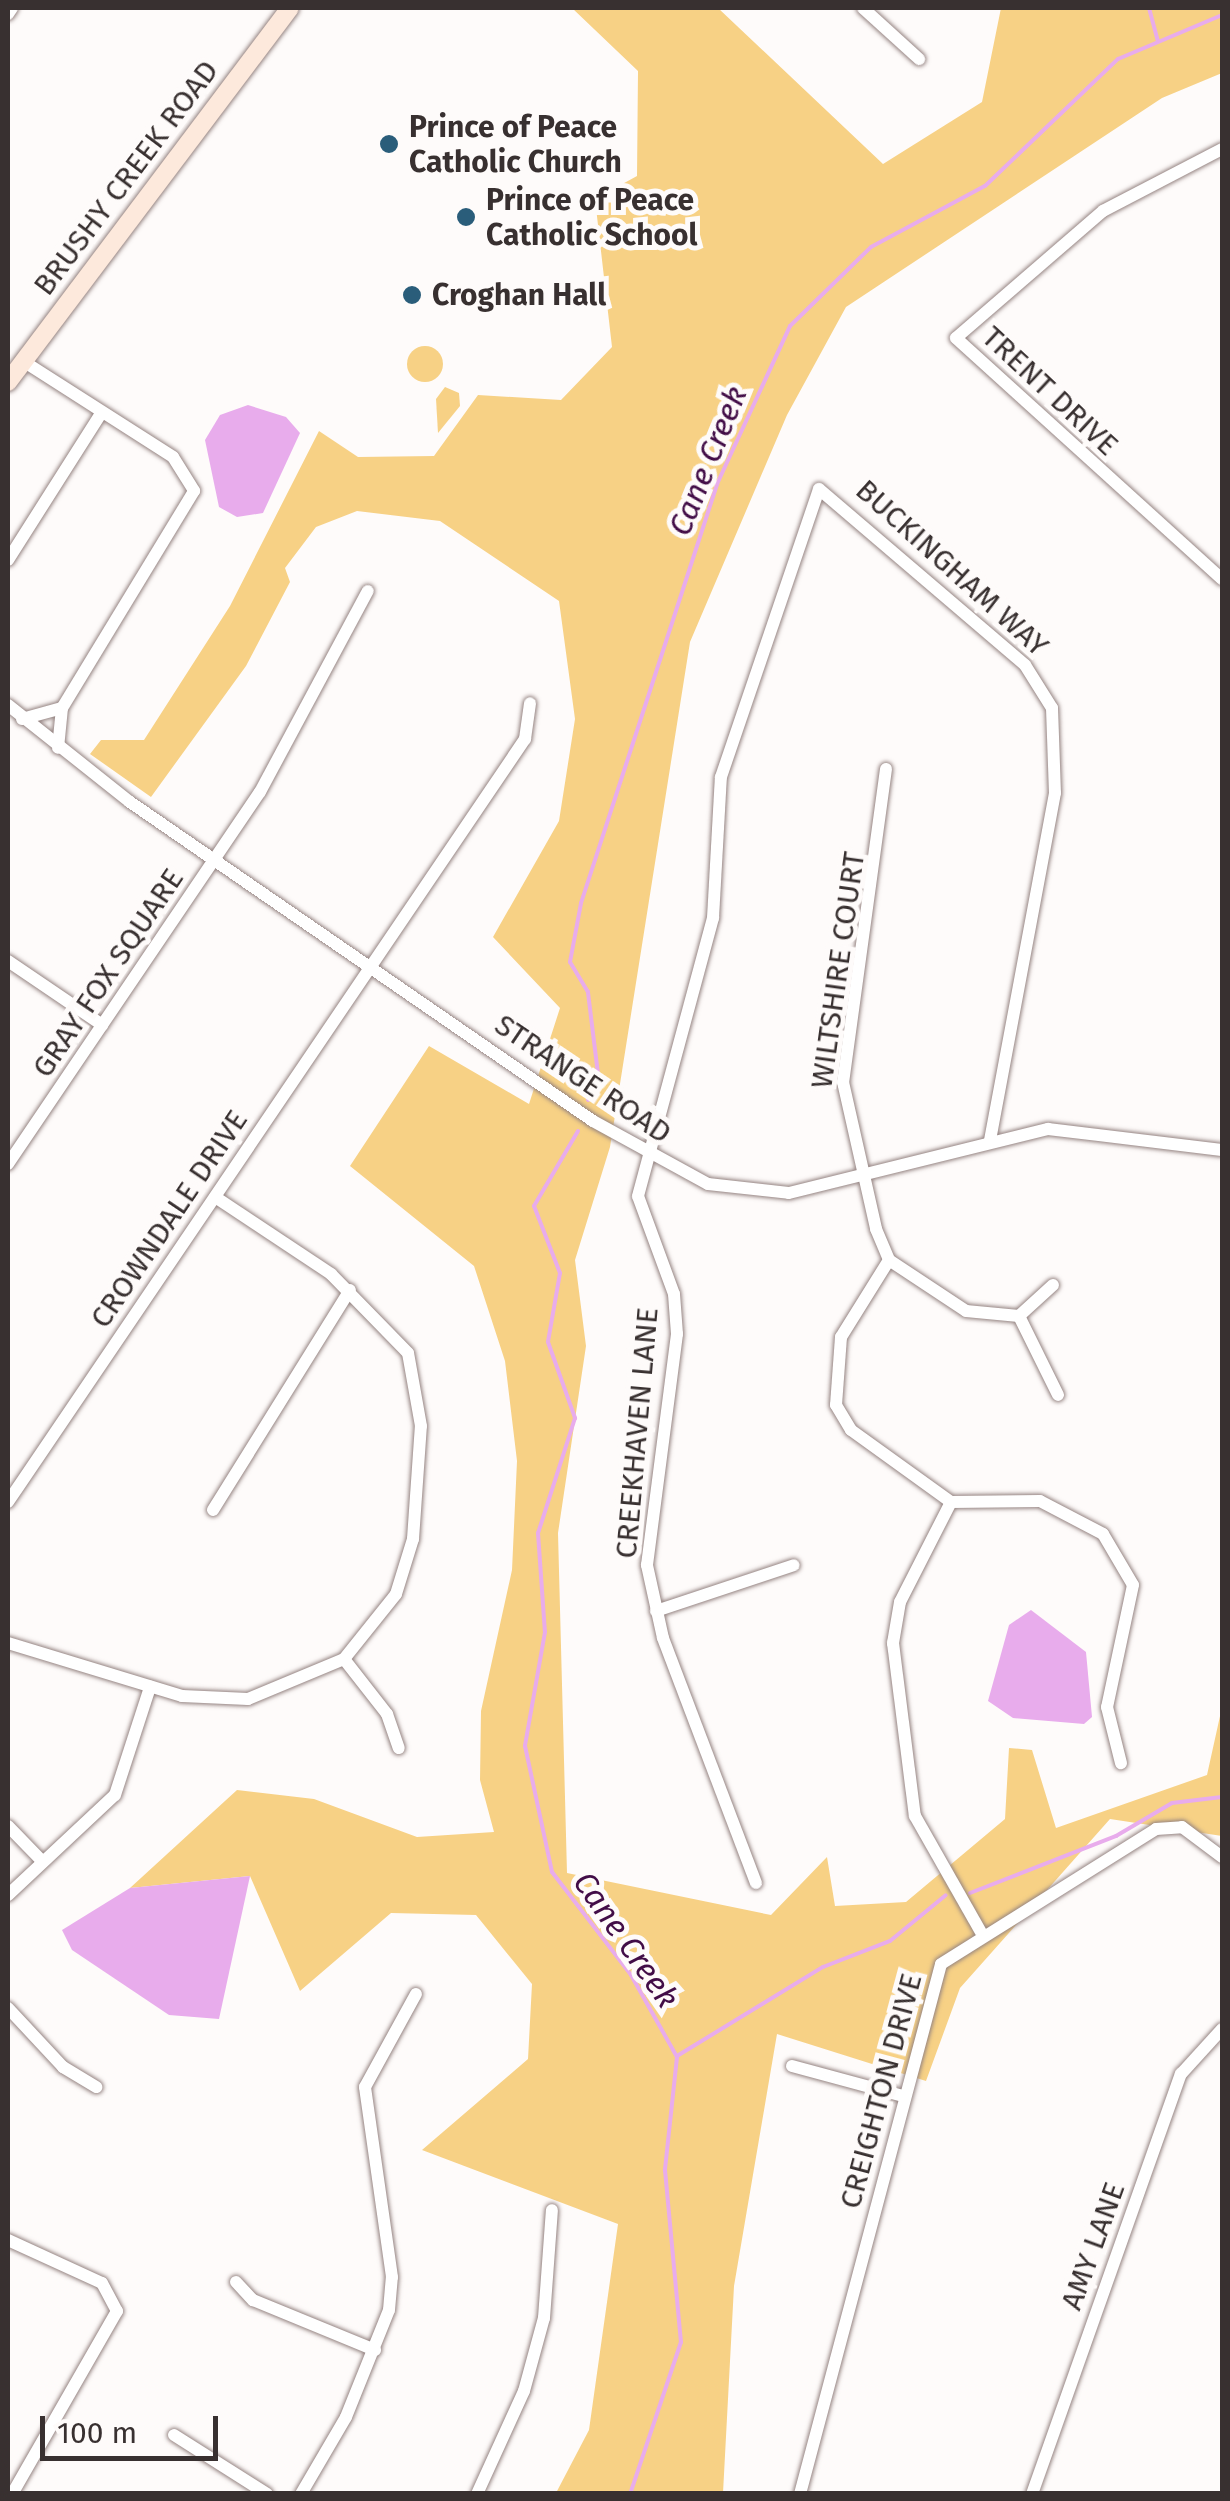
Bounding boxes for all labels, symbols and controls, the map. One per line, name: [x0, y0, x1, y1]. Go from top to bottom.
street label: BRUSHY CREEK ROAD: [26, 54, 226, 302]
place label: Prince of Peace Catholic Church: [409, 109, 622, 180]
marker: Prince of Peace Catholic Church: [378, 133, 400, 155]
place label: Prince of Peace Catholic School: [486, 182, 697, 252]
marker: Prince of Peace Catholic School: [455, 206, 477, 228]
place label: Croghan Hall: [432, 277, 606, 313]
marker: Croghan Hall: [401, 284, 423, 306]
street label: TRENT DRIVE: [975, 319, 1125, 463]
water label: Cane Creek: [661, 381, 755, 541]
street label: BUCKINGHAM WAY: [848, 472, 1056, 664]
street label: WILTSHIRE COURT: [804, 849, 872, 1091]
street label: GRAY FOX SQUARE: [25, 862, 191, 1084]
street label: STRANGE ROAD: [488, 1007, 678, 1151]
street label: CROWNDALE DRIVE: [83, 1103, 255, 1335]
street label: CREEKHAVEN LANE: [608, 1306, 666, 1560]
water label: Cane Creek: [565, 1864, 687, 2016]
street label: CREIGHTON DRIVE: [832, 1970, 930, 2212]
street label: AMY LANE: [1053, 2177, 1133, 2315]
scale bar: [45, 2396, 222, 2458]
text: 100 m: [57, 2415, 137, 2451]

